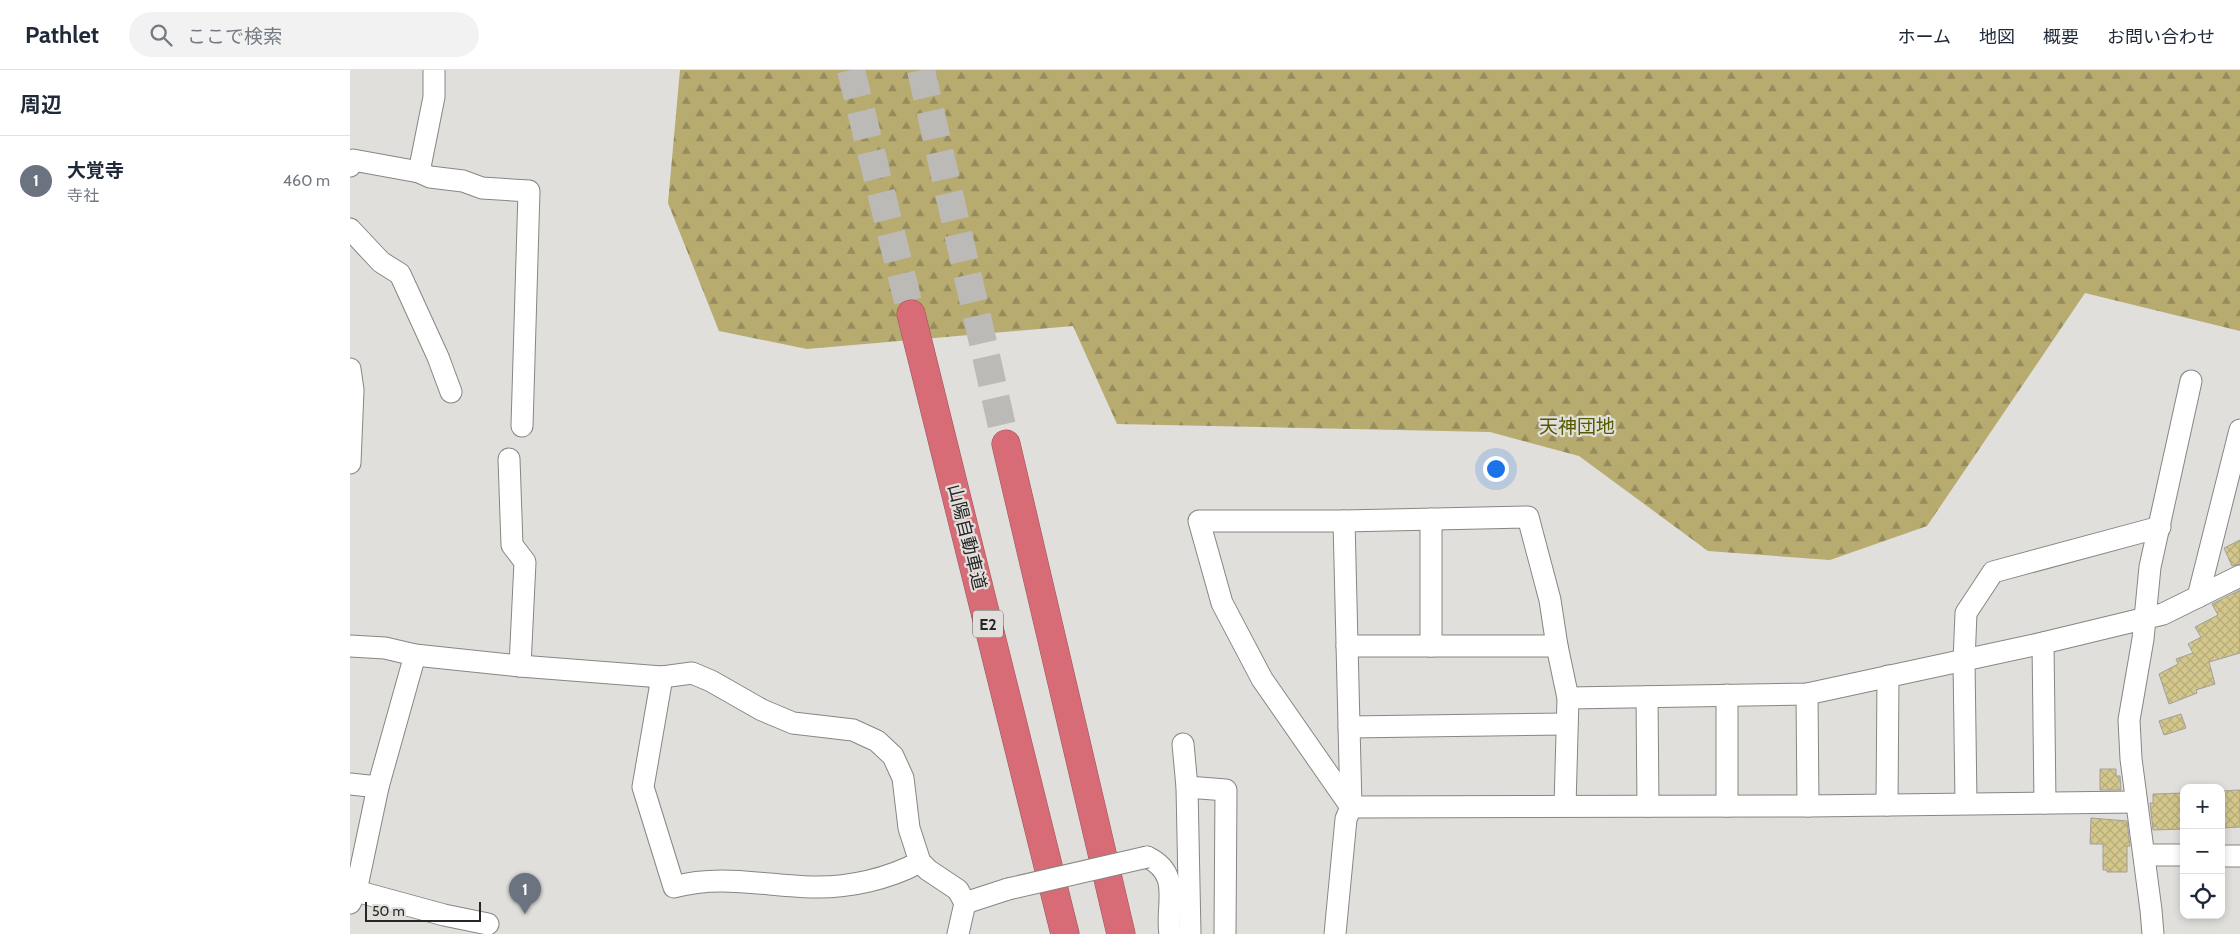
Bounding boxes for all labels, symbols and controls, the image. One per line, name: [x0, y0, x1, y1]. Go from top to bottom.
search box: [129, 12, 479, 57]
text: Pathlet: [25, 20, 99, 49]
icon: search: [147, 21, 175, 49]
text: ここで検索: [187, 25, 282, 48]
text: ホーム: [1898, 26, 1951, 48]
text: 地図: [1979, 26, 2015, 48]
text: 概要: [2043, 26, 2079, 48]
text: お問い合わせ: [2107, 26, 2215, 48]
text: 周辺: [20, 92, 62, 117]
text: 大覚寺: [67, 159, 124, 182]
text: 1: [33, 171, 39, 190]
text: 460 m: [283, 171, 330, 190]
text: 寺社: [67, 186, 99, 205]
district label: 天神団地: [1539, 415, 1615, 438]
your location: [1483, 456, 1509, 482]
street label: 山陽自動車道: [943, 482, 991, 592]
road number: E2: [973, 610, 1003, 638]
map controls: [2180, 784, 2225, 919]
button: +: [2180, 784, 2225, 829]
button: −: [2180, 829, 2225, 874]
pin: 1: [509, 873, 541, 914]
button: locate: [2180, 874, 2225, 919]
scale bar: [365, 899, 481, 922]
text: 50 m: [372, 902, 405, 920]

